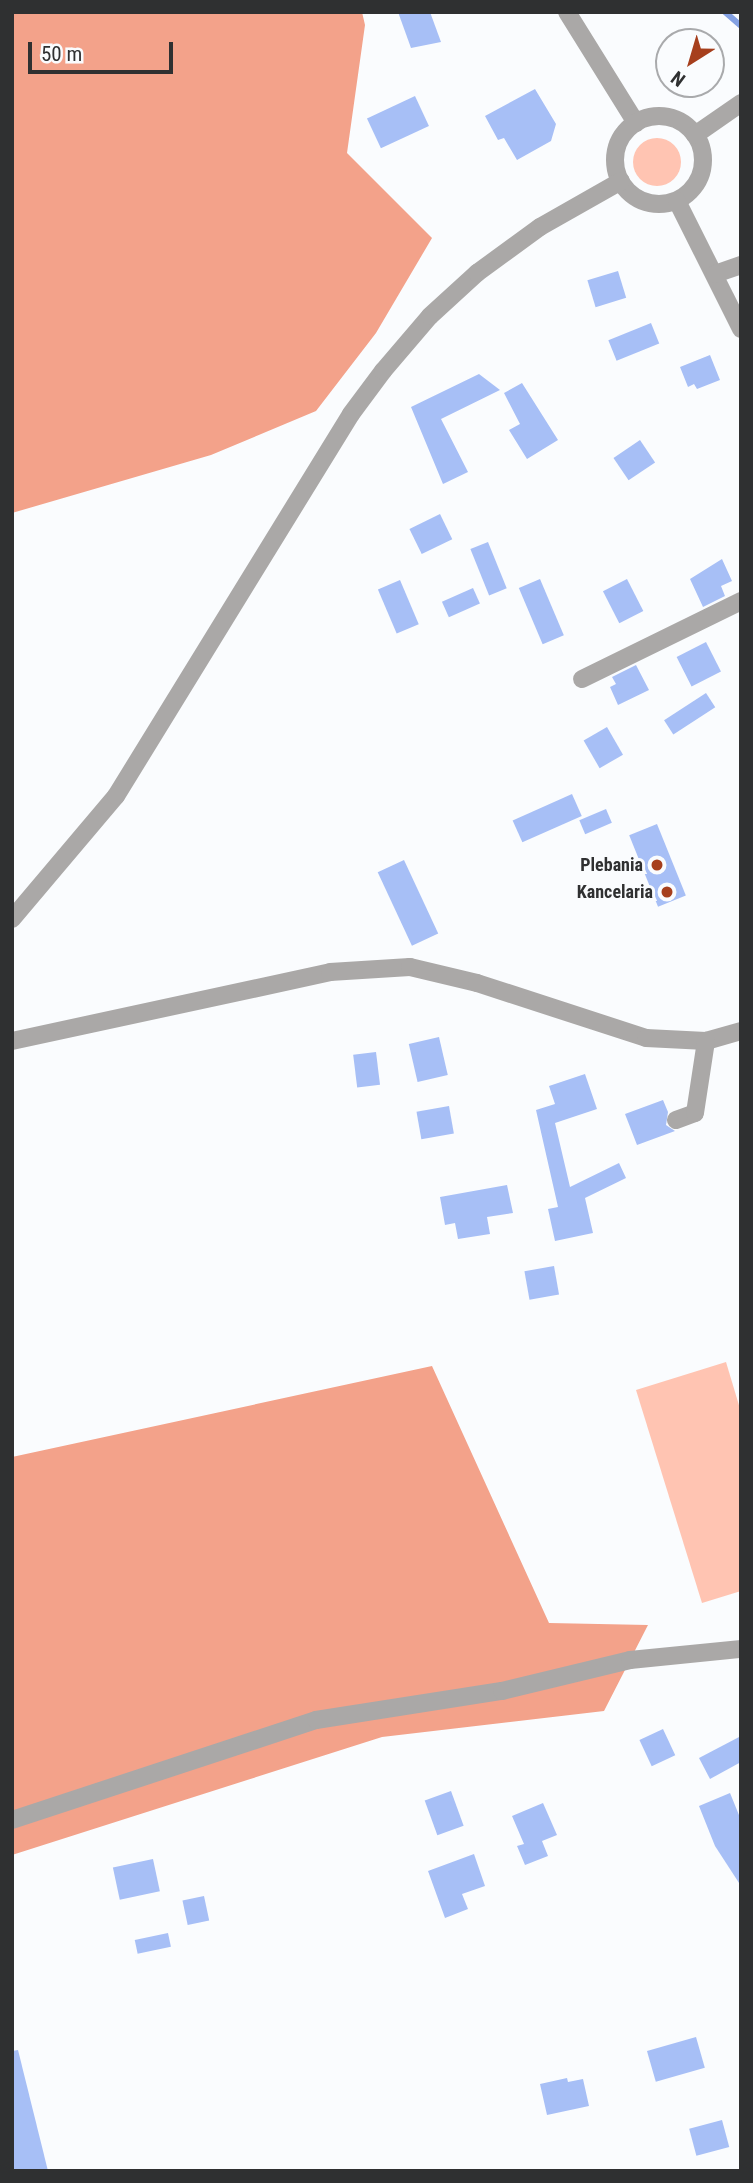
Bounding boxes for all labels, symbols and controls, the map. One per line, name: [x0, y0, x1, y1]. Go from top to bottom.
scale bar: [32, 28, 177, 72]
north arrow: [655, 28, 725, 98]
text: 50 m: [41, 42, 82, 66]
text: N: [667, 66, 690, 91]
place label: Plebania: [580, 854, 643, 876]
marker: Plebania: [649, 857, 665, 873]
place label: Kancelaria: [577, 881, 653, 903]
marker: Kancelaria: [659, 884, 675, 900]

